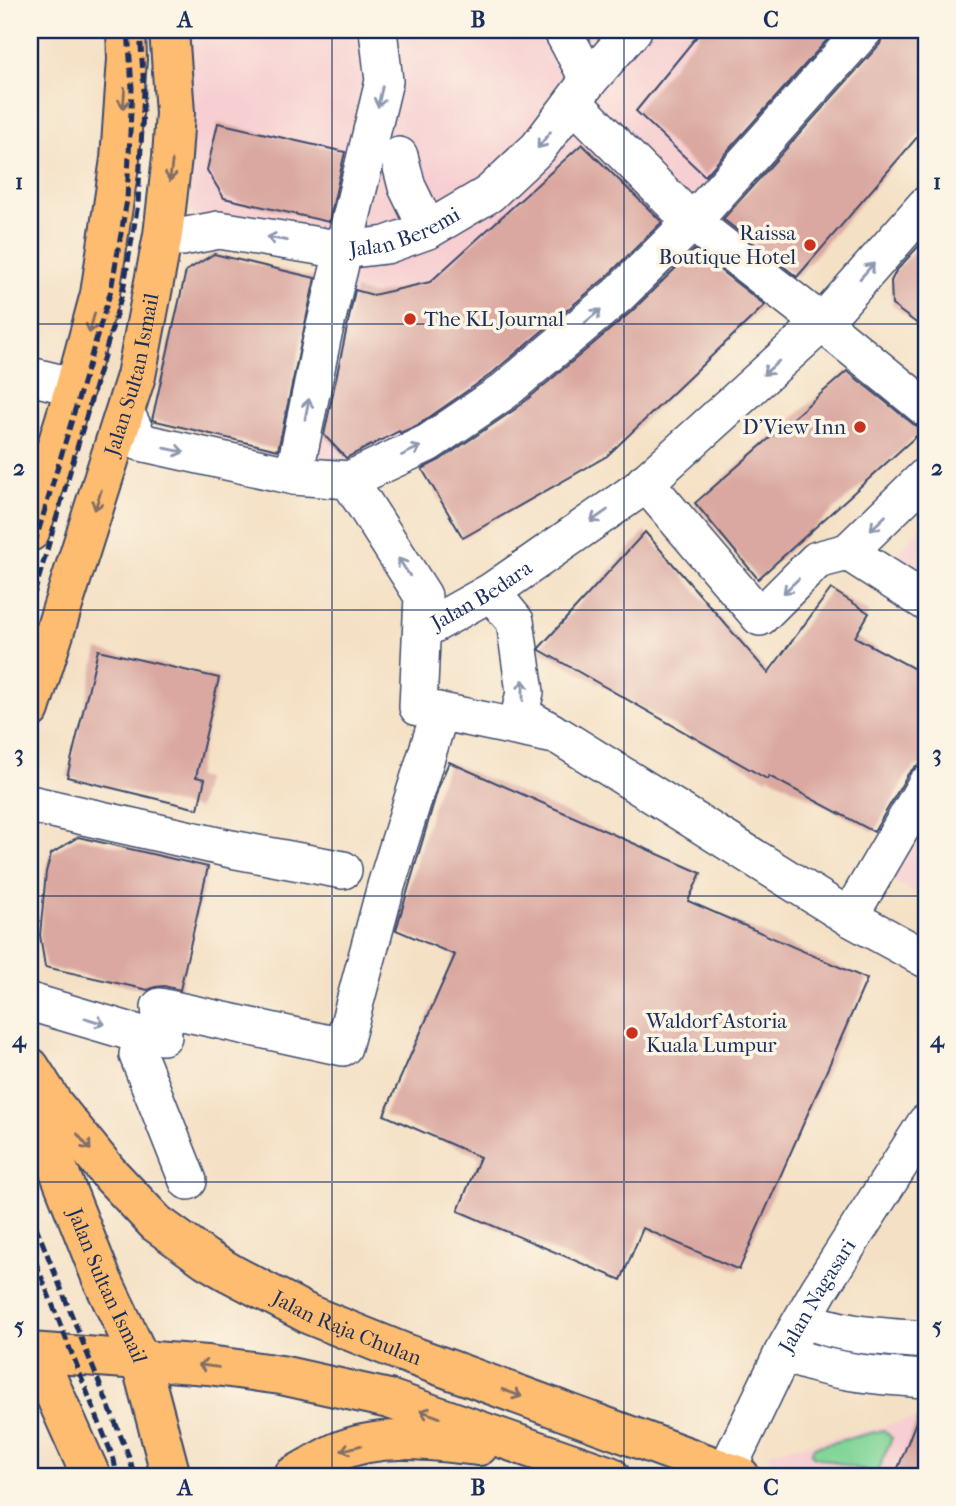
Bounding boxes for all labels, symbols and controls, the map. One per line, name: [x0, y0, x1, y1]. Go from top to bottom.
text: A: [176, 6, 194, 33]
text: B: [471, 6, 486, 33]
text: C: [763, 6, 779, 33]
one-way arrow: [373, 85, 387, 108]
one-way arrow: [117, 86, 130, 109]
one-way arrow: [536, 130, 551, 149]
one-way arrow: [164, 159, 177, 182]
text: 1: [15, 168, 23, 195]
text: 1: [933, 168, 941, 195]
street label: Jalan Beremi: [346, 202, 464, 262]
place label: Raissa Boutique Hotel: [658, 221, 796, 269]
one-way arrow: [266, 232, 289, 245]
marker: Raissa Boutique Hotel: [802, 237, 818, 253]
one-way arrow: [859, 263, 875, 281]
street label: Jalan Sultan Ismail: [99, 291, 164, 461]
place label: The KL Journal: [424, 307, 564, 331]
one-way arrow: [584, 308, 602, 324]
one-way arrow: [85, 311, 98, 334]
marker: The KL Journal: [402, 311, 418, 327]
one-way arrow: [763, 360, 780, 377]
one-way arrow: [301, 398, 315, 421]
place label: D'View Inn: [742, 415, 846, 439]
marker: D'View Inn: [852, 419, 868, 435]
one-way arrow: [162, 444, 184, 457]
one-way arrow: [400, 444, 421, 458]
text: 2: [13, 454, 25, 481]
text: 2: [931, 454, 943, 481]
one-way arrow: [90, 489, 103, 511]
one-way arrow: [590, 509, 609, 524]
one-way arrow: [869, 515, 886, 532]
street label: Jalan Bedara: [425, 555, 536, 636]
one-way arrow: [397, 558, 411, 578]
one-way arrow: [783, 577, 800, 594]
one-way arrow: [516, 679, 530, 702]
text: 3: [14, 740, 24, 767]
text: 3: [932, 740, 942, 767]
place label: Waldorf Astoria Kuala Lumpur: [645, 1009, 787, 1057]
one-way arrow: [84, 1015, 106, 1028]
marker: Waldorf Astoria Kuala Lumpur: [624, 1025, 640, 1041]
text: 4: [11, 1026, 27, 1053]
text: 4: [929, 1026, 945, 1053]
one-way arrow: [76, 1133, 92, 1151]
street label: Jalan Sultan Ismail: [62, 1203, 152, 1365]
street label: Jalan Nagasari: [773, 1235, 860, 1359]
street label: Jalan Raja Chulan: [267, 1285, 425, 1370]
text: 5: [14, 1312, 24, 1339]
text: 5: [932, 1312, 942, 1339]
one-way arrow: [198, 1359, 220, 1372]
one-way arrow: [501, 1388, 523, 1400]
one-way arrow: [420, 1407, 442, 1419]
one-way arrow: [340, 1442, 363, 1455]
text: A: [176, 1474, 194, 1501]
text: B: [471, 1474, 486, 1501]
text: C: [763, 1474, 779, 1501]

